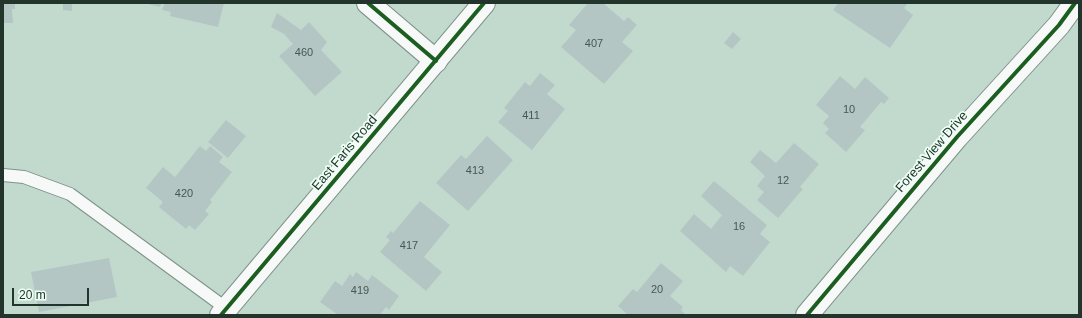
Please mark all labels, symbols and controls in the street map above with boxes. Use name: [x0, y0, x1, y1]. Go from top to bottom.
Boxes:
house number: 407: [585, 37, 603, 51]
house number: 460: [295, 46, 313, 60]
house number: 10: [843, 103, 855, 117]
street label: Forest View Drive: [893, 108, 971, 196]
house number: 411: [522, 109, 540, 123]
street label: East Faris Road: [309, 112, 381, 194]
house number: 413: [466, 164, 484, 178]
house number: 12: [777, 174, 789, 188]
house number: 420: [175, 187, 193, 201]
house number: 16: [733, 220, 745, 234]
house number: 417: [400, 239, 418, 253]
scale bar: [14, 280, 91, 306]
house number: 20: [651, 283, 663, 297]
house number: 419: [351, 284, 369, 298]
text: 20 m: [19, 288, 46, 302]

